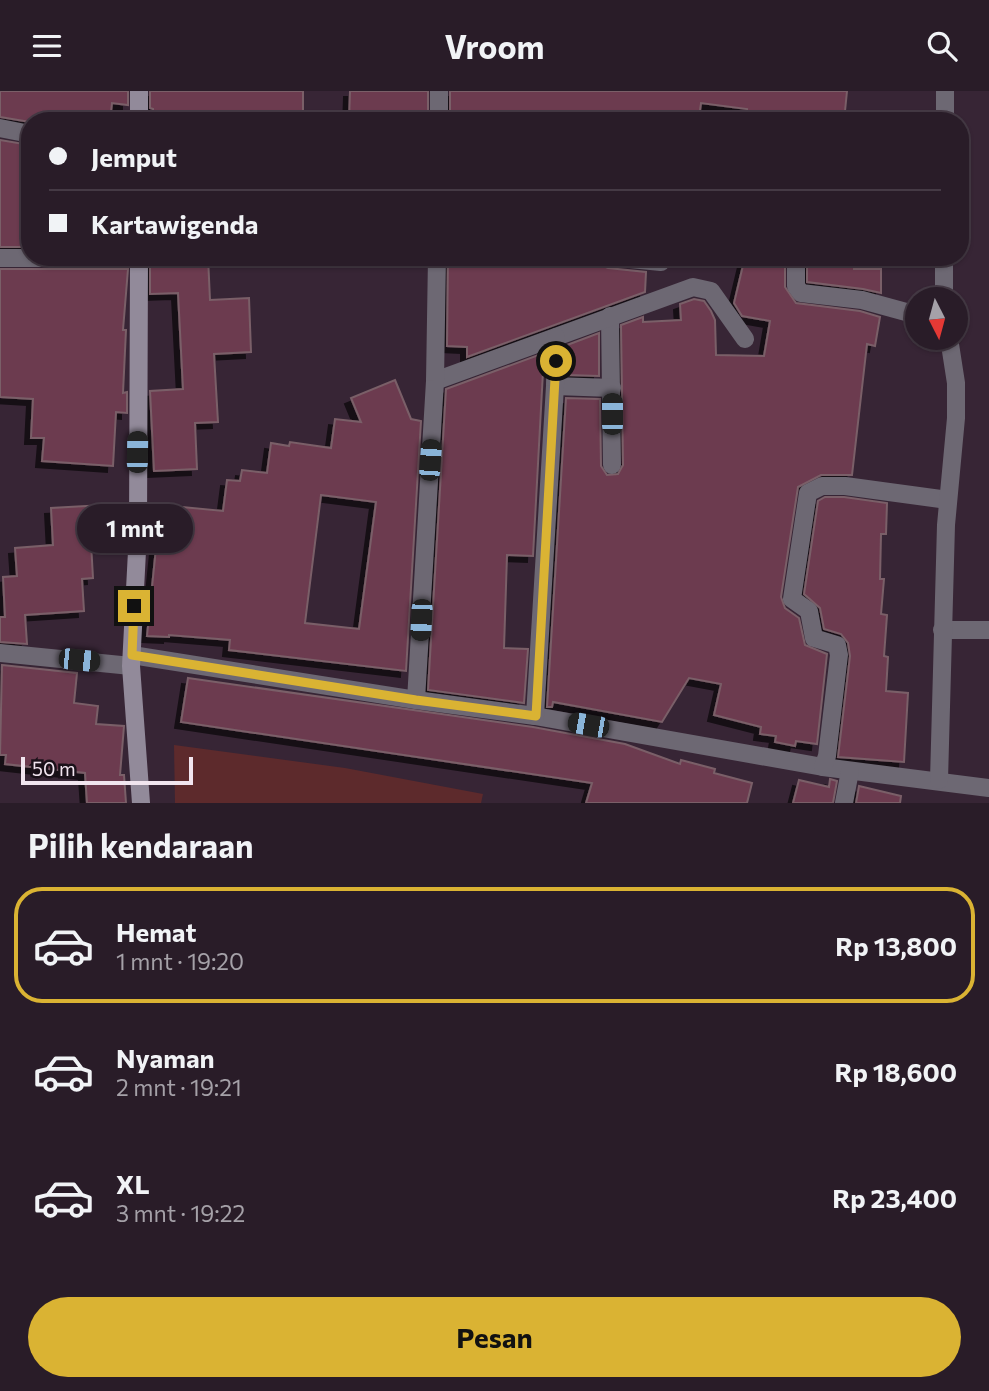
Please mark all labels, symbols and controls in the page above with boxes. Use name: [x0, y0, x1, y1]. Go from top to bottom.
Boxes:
text: Vroom: [444, 26, 545, 66]
icon: menu: [28, 27, 66, 65]
icon: search: [923, 27, 961, 65]
text: Jemput: [91, 141, 177, 172]
text: Kartawigenda: [91, 208, 258, 239]
north arrow: [905, 287, 968, 350]
map controls: [905, 287, 968, 350]
route start: [540, 345, 572, 377]
car: [602, 393, 623, 435]
car: [127, 431, 148, 473]
car: [419, 438, 442, 482]
callout: 1 mnt: [76, 505, 192, 553]
text: 1 mnt: [106, 514, 164, 542]
route end: [118, 590, 150, 622]
car: [410, 598, 433, 642]
car: [58, 647, 101, 673]
car: [566, 711, 611, 739]
scale bar: [21, 754, 192, 786]
text: 50 m: [32, 757, 76, 780]
text: Pilih kendaraan: [28, 825, 254, 865]
icon: car: [32, 914, 95, 977]
text: Hemat: [116, 916, 197, 947]
text: Rp 13,800: [835, 930, 957, 961]
text: 1 mnt · 19:20: [116, 947, 244, 975]
icon: car: [32, 1040, 95, 1103]
text: Nyaman: [116, 1042, 215, 1073]
text: Rp 18,600: [834, 1056, 957, 1087]
text: 2 mnt · 19:21: [116, 1073, 242, 1101]
icon: car: [32, 1166, 95, 1229]
text: XL: [116, 1168, 150, 1199]
text: Rp 23,400: [832, 1182, 957, 1213]
text: 3 mnt · 19:22: [116, 1199, 245, 1227]
button: Pesan: [28, 1297, 961, 1377]

